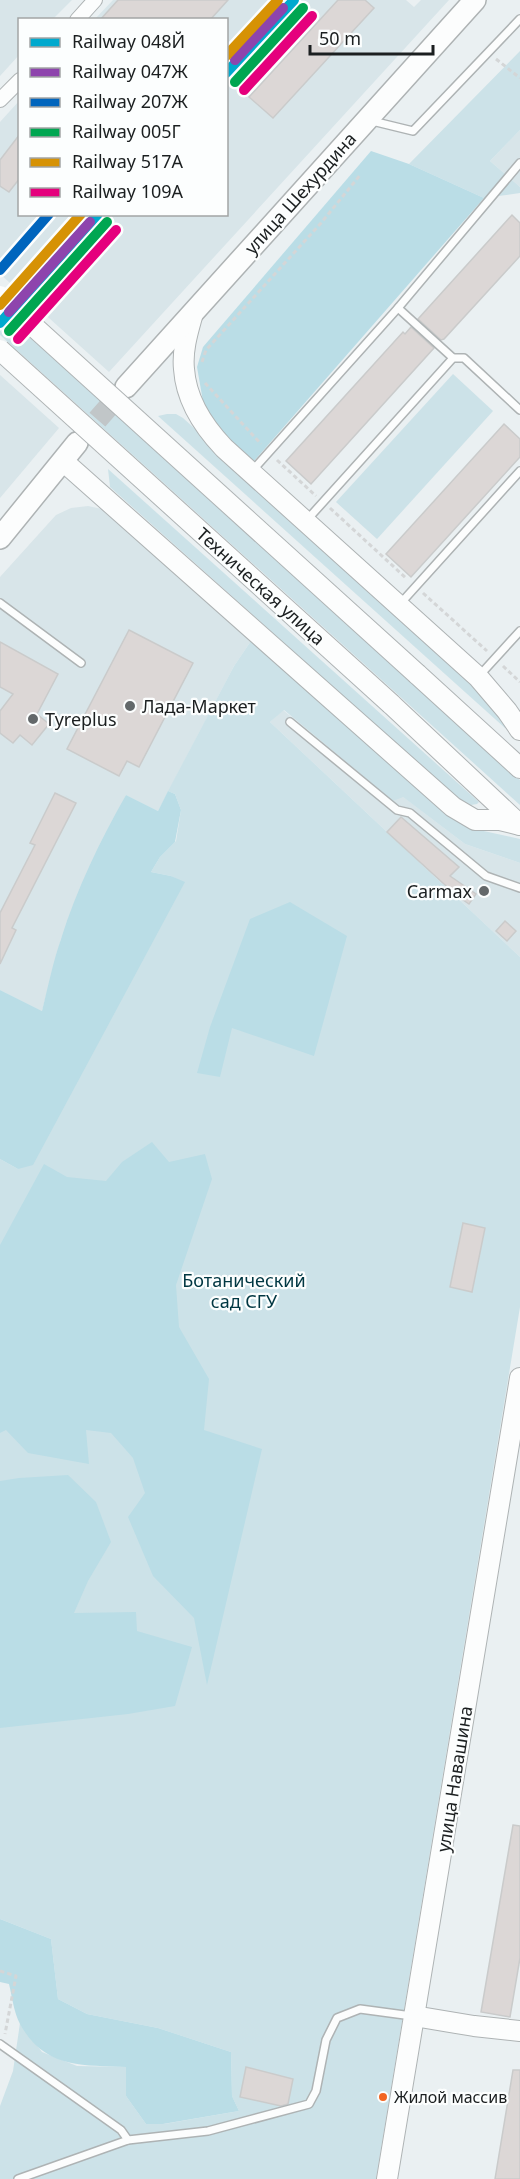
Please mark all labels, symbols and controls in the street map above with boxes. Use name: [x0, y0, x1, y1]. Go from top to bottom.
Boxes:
legend: [18, 18, 228, 216]
scale bar: [310, 18, 433, 56]
text: 50 m: [319, 26, 361, 50]
text: Railway 048Й: [72, 29, 185, 53]
text: Railway 047Ж: [72, 59, 189, 83]
text: Railway 207Ж: [72, 89, 189, 113]
text: Railway 005Г: [72, 119, 181, 143]
street label: улица Шехурдина: [239, 127, 361, 259]
text: Railway 517А: [72, 149, 184, 173]
text: Railway 109А: [72, 179, 184, 203]
street label: Техническая улица: [192, 522, 330, 650]
place label: Лада-Маркет: [142, 694, 257, 718]
marker: Лада-Маркет: [123, 699, 137, 713]
place label: Tyreplus: [45, 707, 117, 731]
marker: Tyreplus: [26, 712, 40, 726]
place label: Carmax: [407, 879, 472, 903]
marker: Carmax: [477, 884, 491, 898]
park label: Ботанический сад СГУ: [182, 1268, 306, 1313]
street label: улица Навашина: [431, 1704, 477, 1854]
place label: Жилой массив: [394, 2086, 507, 2108]
marker: Жилой массив: [377, 2091, 389, 2103]

